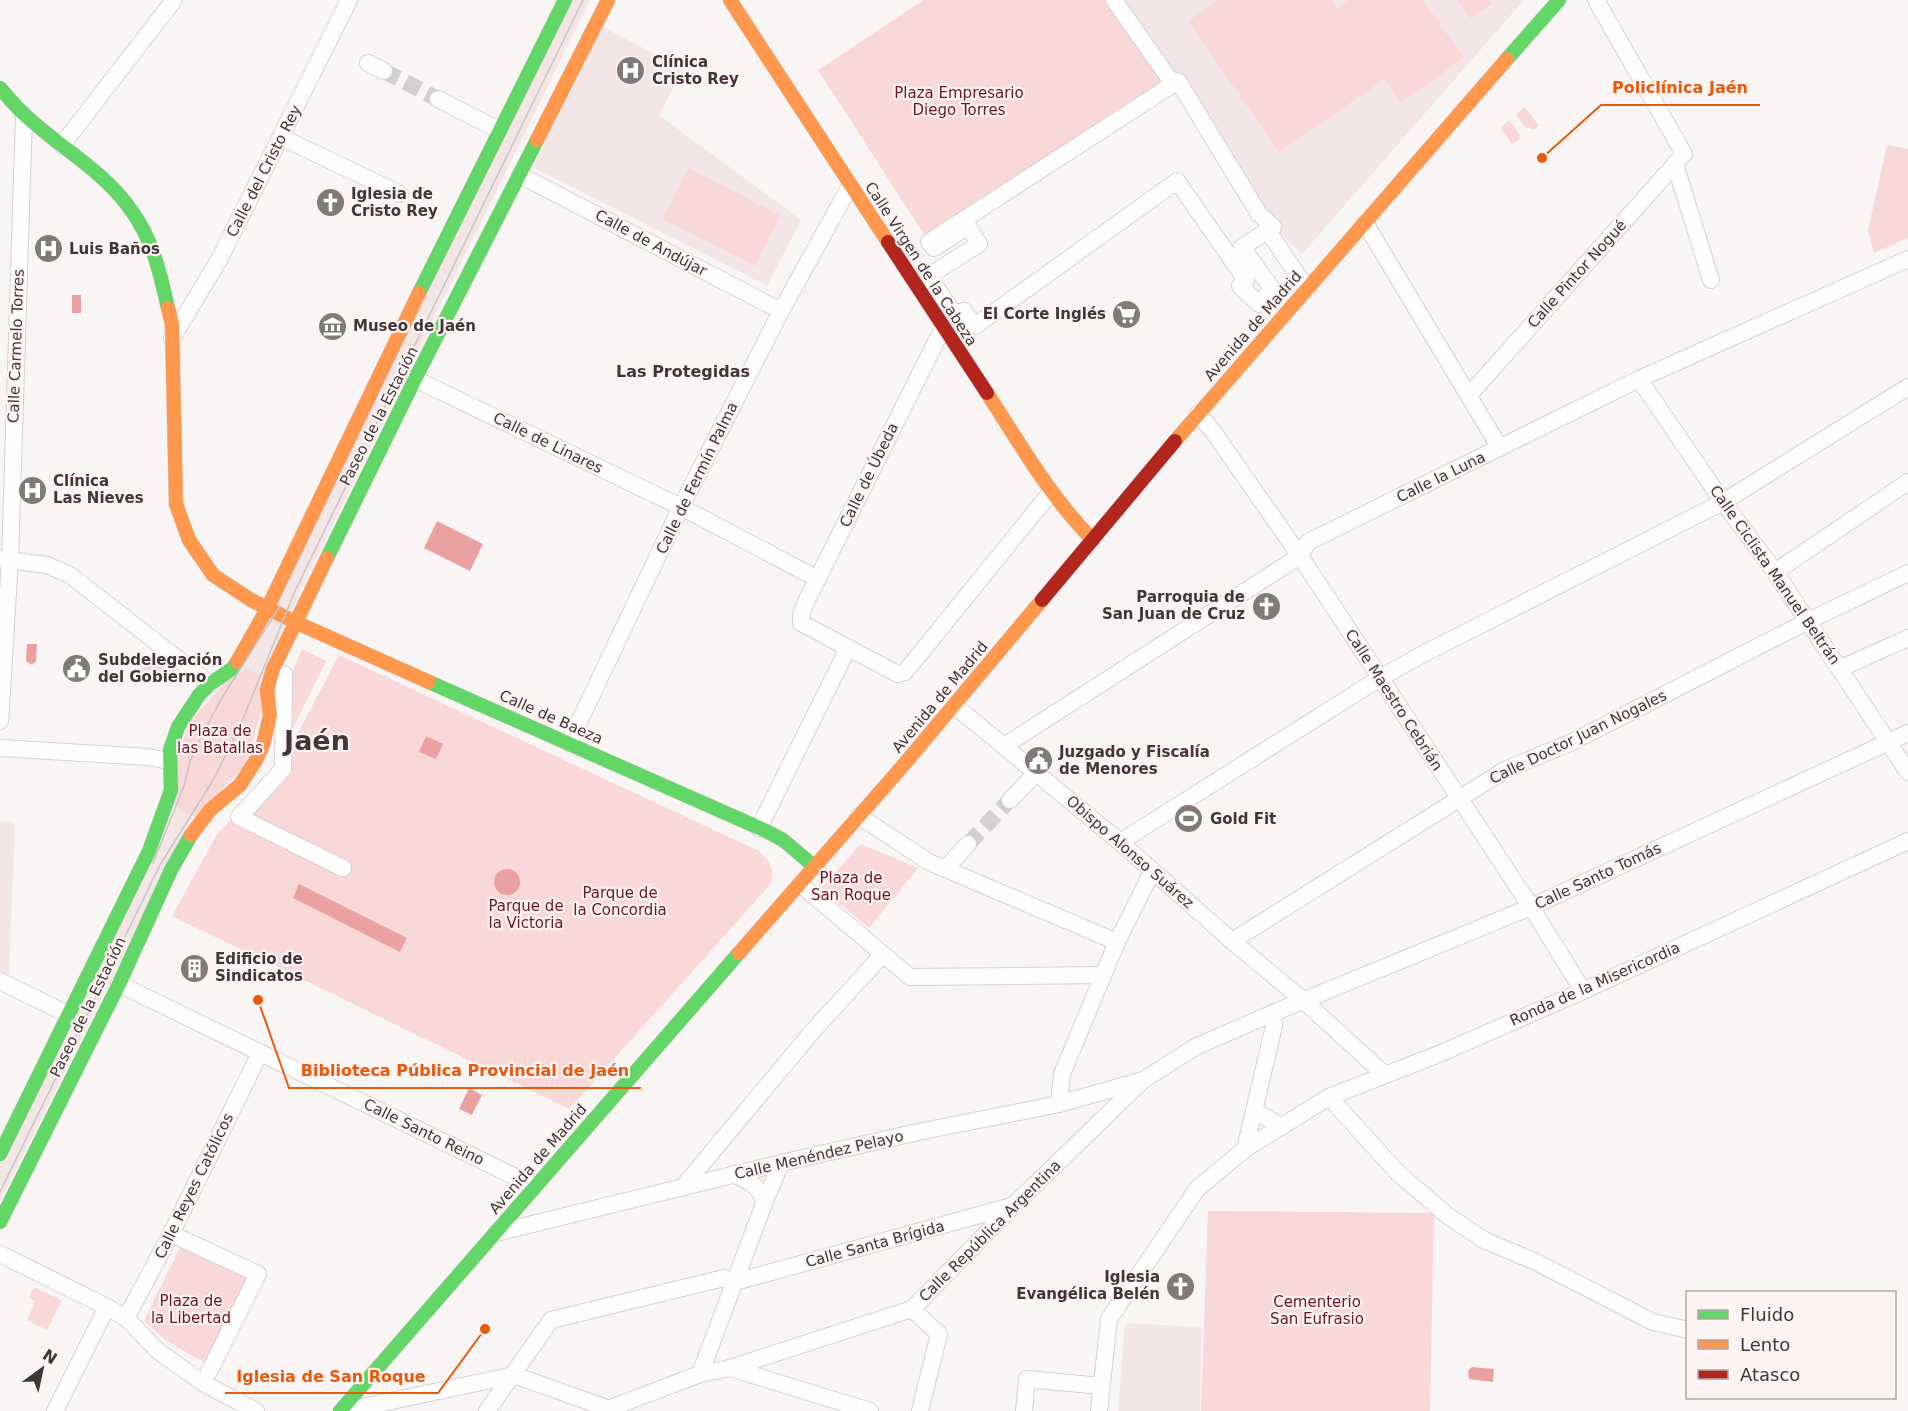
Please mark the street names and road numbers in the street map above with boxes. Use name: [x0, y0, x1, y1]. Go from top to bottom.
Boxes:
street label: Calle del Cristo Rey: [223, 102, 305, 240]
street label: Calle Virgen de la Cabeza: [861, 179, 981, 349]
street label: Calle de Andújar: [592, 206, 711, 280]
street label: Calle Pintor Nogué: [1524, 216, 1630, 332]
street label: Avenida de Madrid: [1200, 267, 1306, 385]
street label: Calle Carmelo Torres: [4, 269, 28, 423]
street label: Paseo de la Estación: [336, 343, 422, 489]
street label: Calle de Fermín Palma: [652, 399, 742, 557]
street label: Calle de Linares: [490, 409, 606, 477]
street label: Calle de Úbeda: [835, 419, 902, 530]
street label: Calle la Luna: [1394, 448, 1488, 506]
street label: Calle Ciclista Manuel Beltrán: [1706, 482, 1844, 668]
street label: Calle Maestro Cebrián: [1341, 626, 1447, 774]
street label: Avenida de Madrid: [888, 638, 992, 756]
street label: Calle de Baeza: [497, 686, 605, 748]
street label: Calle Doctor Juan Nogales: [1487, 686, 1670, 788]
street label: Obispo Alonso Suárez: [1063, 792, 1197, 912]
street label: Calle Santo Tomás: [1532, 839, 1664, 913]
street label: Paseo de la Estación: [46, 934, 130, 1080]
street label: Ronda de la Misericordia: [1507, 938, 1683, 1030]
street label: Calle Santo Reino: [361, 1095, 487, 1169]
street label: Avenida de Madrid: [485, 1100, 591, 1218]
street label: Calle Reyes Católicos: [151, 1110, 237, 1262]
street label: Calle Menéndez Pelayo: [733, 1127, 905, 1183]
street label: Calle República Argentina: [915, 1156, 1065, 1306]
street label: Calle Santa Brígida: [804, 1217, 946, 1271]

